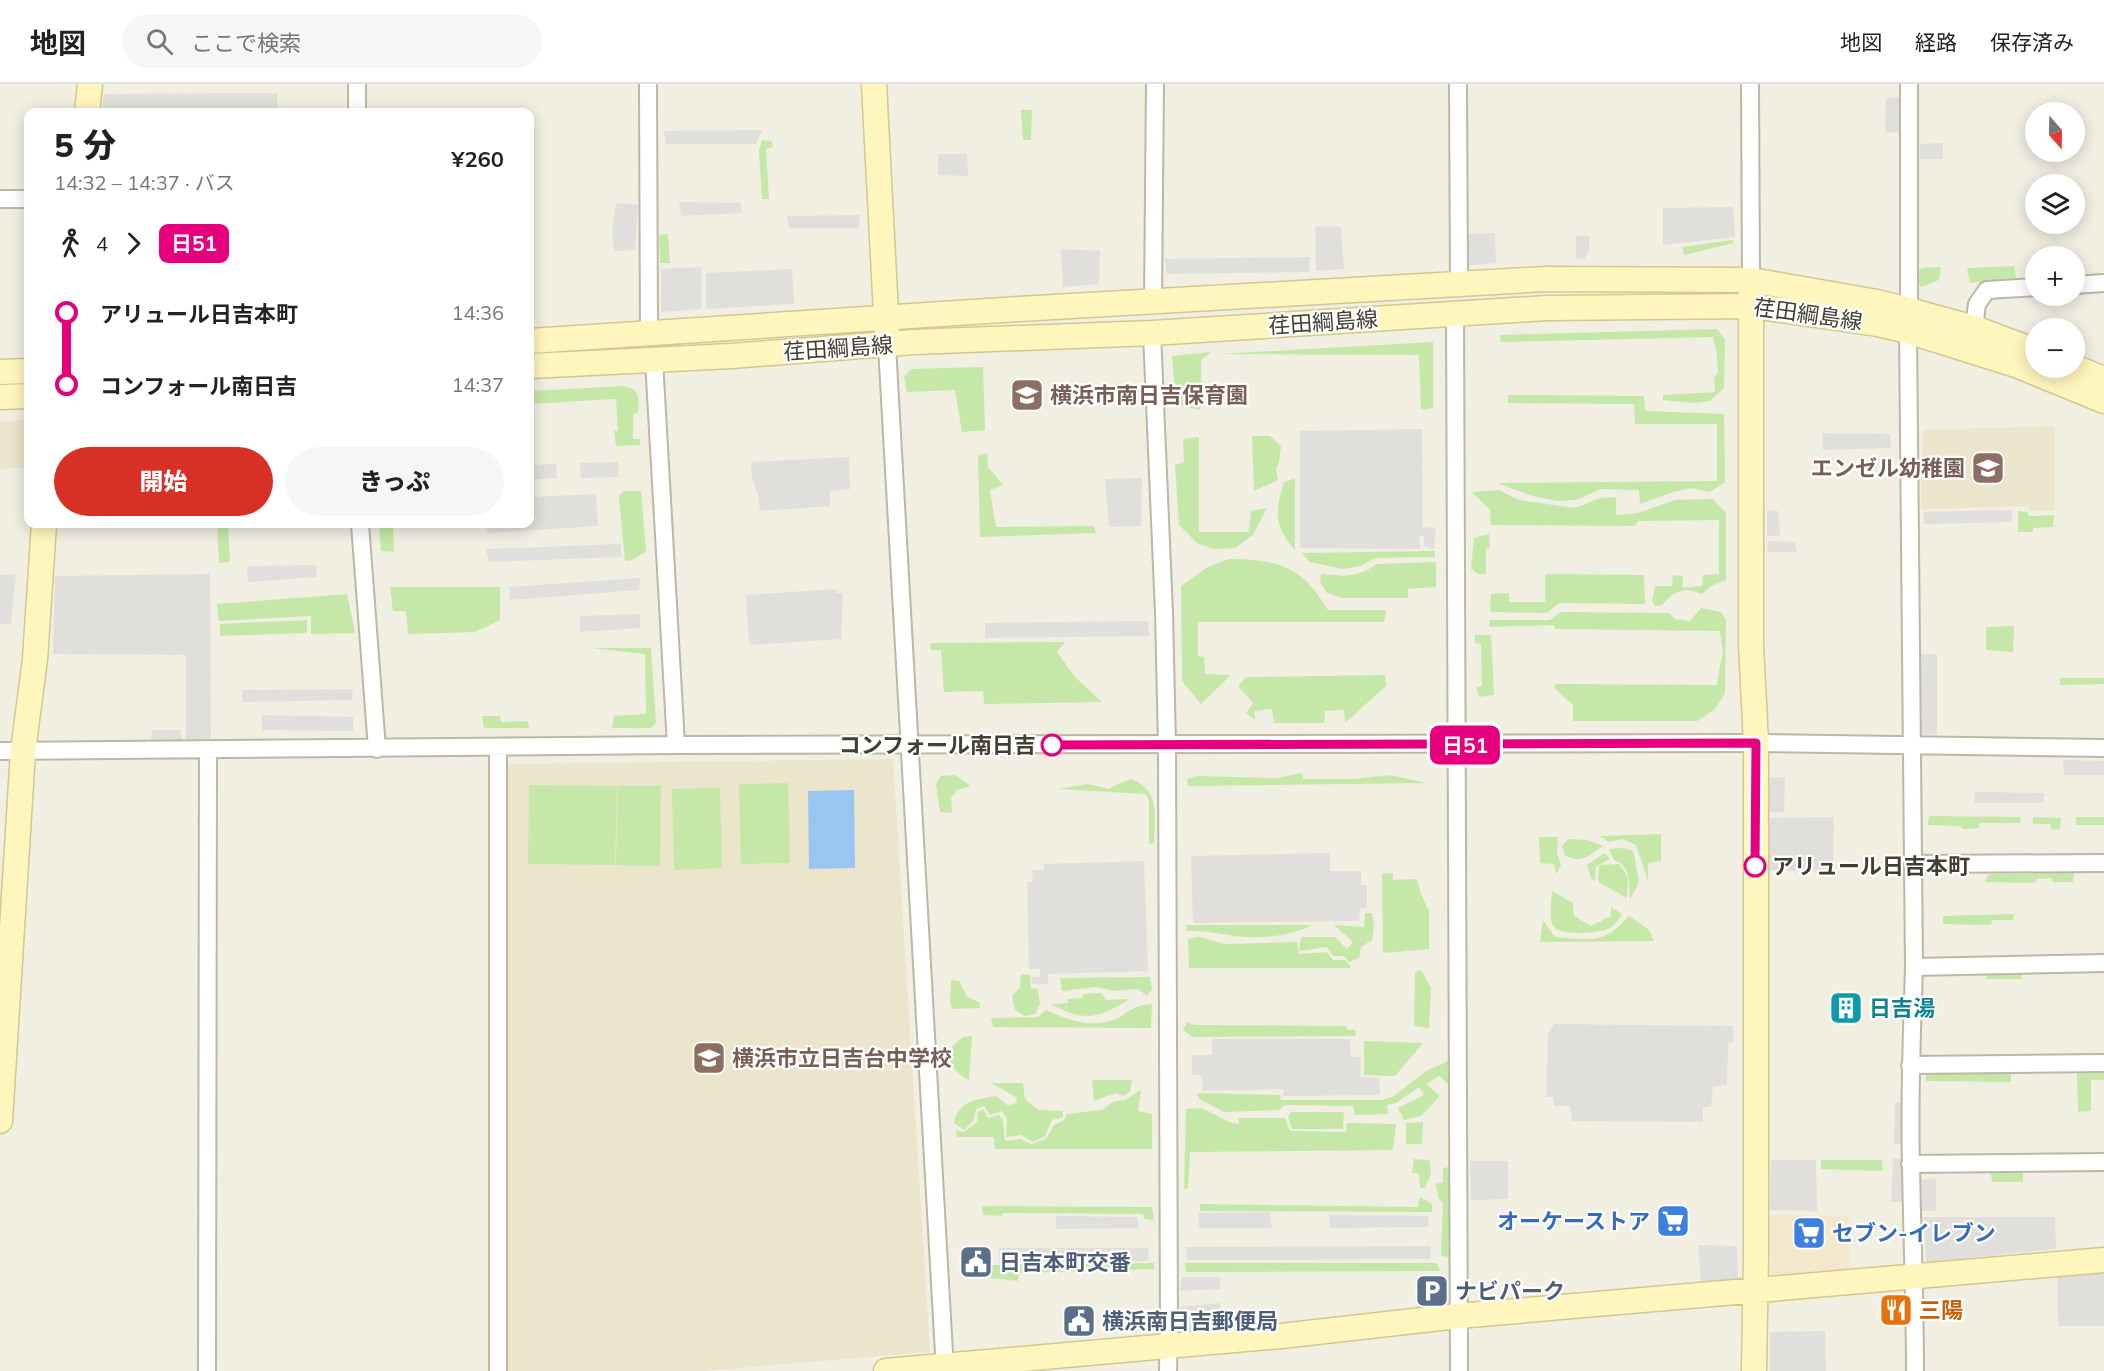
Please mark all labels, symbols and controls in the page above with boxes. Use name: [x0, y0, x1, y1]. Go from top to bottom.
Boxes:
search box: [122, 14, 542, 68]
text: 地図: [30, 25, 86, 60]
icon: search: [143, 25, 176, 58]
text: ここで検索: [191, 29, 301, 57]
text: 地図: [1840, 29, 1882, 55]
text: 経路: [1915, 29, 1957, 55]
text: 保存済み: [1990, 29, 2074, 55]
north arrow: [2025, 102, 2085, 162]
map controls: [2025, 102, 2085, 378]
text: 5 分: [54, 124, 116, 165]
text: ¥260: [451, 145, 504, 173]
text: 14:32 – 14:37 · バス: [54, 170, 235, 195]
button: layers: [2025, 174, 2085, 234]
icon: walk: [54, 227, 87, 260]
icon: forward: [117, 227, 150, 260]
text: 日51: [171, 230, 217, 256]
text: 4: [96, 231, 108, 256]
button: +: [2025, 246, 2085, 306]
street label: 荏田綱島線: [1752, 292, 1864, 336]
text: アリュール日吉本町: [100, 300, 298, 328]
text: 14:36: [451, 300, 504, 325]
street label: 荏田綱島線: [1267, 304, 1379, 340]
button: −: [2025, 318, 2085, 378]
street label: 荏田綱島線: [782, 330, 894, 366]
text: コンフォール南日吉: [100, 372, 297, 400]
text: 14:37: [451, 372, 504, 397]
school or university icon: 横浜市南日吉保育園: [1009, 377, 1045, 413]
place label: 横浜市南日吉保育園: [1050, 381, 1248, 409]
button: 開始: [54, 447, 273, 516]
button: きっぷ: [285, 447, 504, 516]
school or university icon: エンゼル幼稚園: [1970, 450, 2006, 486]
place label: エンゼル幼稚園: [1811, 454, 1965, 482]
line badge: 日51: [1430, 726, 1500, 764]
place label: コンフォール南日吉: [839, 731, 1036, 759]
text: 日51: [1442, 732, 1488, 758]
marker: コンフォール南日吉: [1041, 734, 1063, 756]
place label: アリュール日吉本町: [1772, 852, 1970, 880]
marker: アリュール日吉本町: [1744, 855, 1766, 877]
building icon: 日吉湯: [1828, 990, 1864, 1026]
place label: 日吉湯: [1869, 994, 1935, 1022]
school or university icon: 横浜市立日吉台中学校: [691, 1040, 727, 1076]
place label: 横浜市立日吉台中学校: [732, 1044, 952, 1072]
supermarket icon: オーケーストア: [1655, 1203, 1691, 1239]
place label: オーケーストア: [1497, 1207, 1650, 1235]
supermarket icon: セブン-イレブン: [1791, 1215, 1827, 1251]
place label: セブン-イレブン: [1832, 1219, 1996, 1247]
public building icon: 日吉本町交番: [958, 1244, 994, 1280]
place label: 日吉本町交番: [999, 1248, 1131, 1276]
parking icon: ナビパーク: [1414, 1273, 1450, 1309]
place label: ナビパーク: [1455, 1277, 1565, 1305]
restaurant icon: 三陽: [1878, 1292, 1914, 1328]
place label: 三陽: [1919, 1296, 1963, 1324]
public building icon: 横浜南日吉郵便局: [1061, 1303, 1097, 1339]
place label: 横浜南日吉郵便局: [1102, 1307, 1278, 1335]

